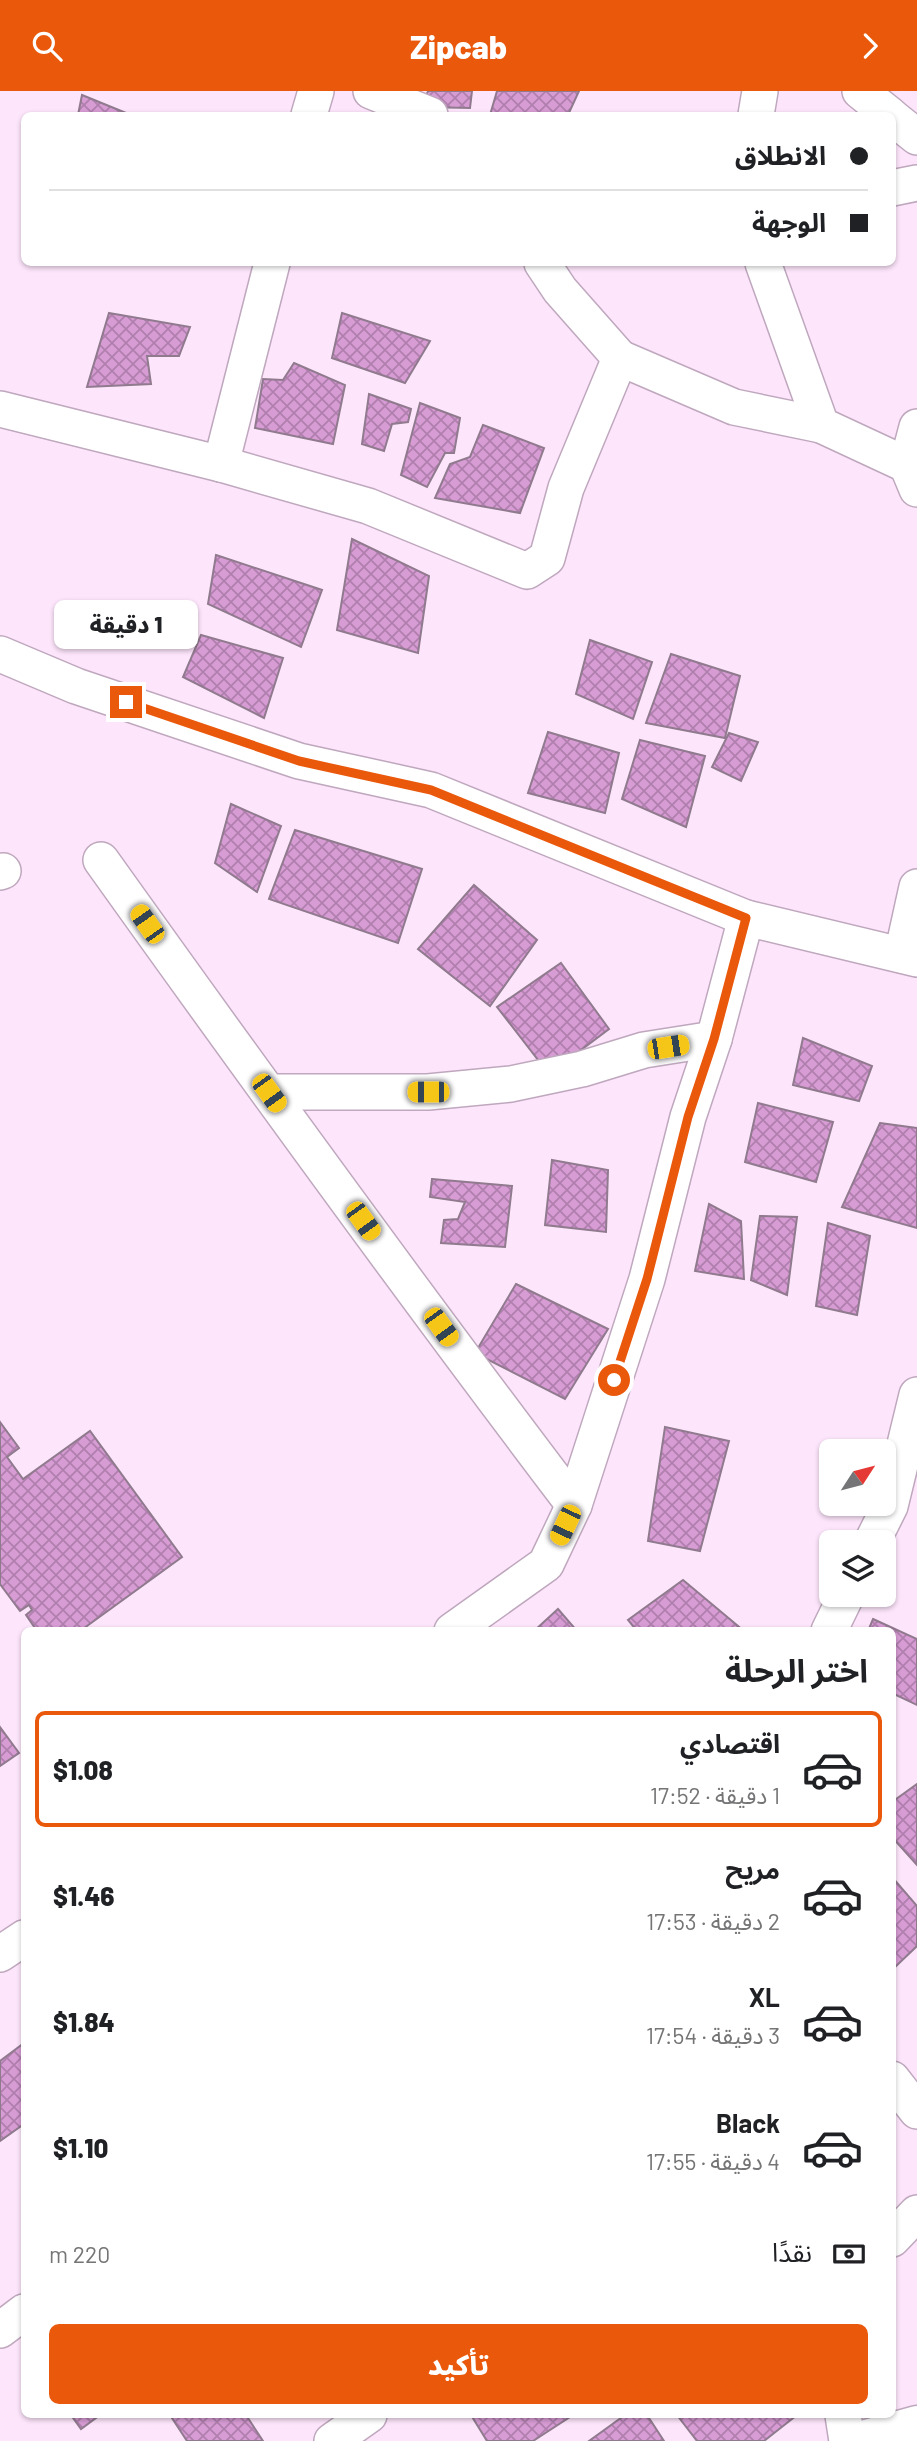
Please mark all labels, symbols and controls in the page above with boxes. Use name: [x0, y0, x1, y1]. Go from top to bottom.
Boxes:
icon: search: [28, 27, 66, 65]
text: Zipcab: [410, 27, 507, 65]
icon: forward: [851, 27, 889, 65]
text: الانطلاق: [735, 139, 826, 170]
text: الوجهة: [752, 206, 826, 237]
callout: 1 دقيقة: [54, 601, 198, 649]
text: 1 دقيقة: [90, 610, 162, 638]
route end: [110, 686, 142, 718]
car: [127, 901, 168, 947]
car: [646, 1033, 691, 1061]
car: [249, 1070, 290, 1116]
car: [408, 1082, 450, 1103]
car: [343, 1198, 384, 1244]
car: [421, 1304, 462, 1350]
route start: [598, 1364, 630, 1396]
north arrow: [819, 1439, 896, 1515]
map controls: [819, 1439, 896, 1607]
car: [547, 1502, 584, 1548]
button: layers: [819, 1530, 896, 1607]
text: اختر الرحلة: [725, 1650, 868, 1688]
text: اقتصادي: [680, 1727, 780, 1758]
icon: car: [801, 1738, 864, 1801]
text: $1.08: [53, 1754, 113, 1785]
text: 1 دقيقة · 17:52: [650, 1781, 780, 1809]
text: مريح: [725, 1853, 780, 1884]
icon: car: [801, 1864, 864, 1927]
text: $1.46: [53, 1880, 115, 1911]
text: 2 دقيقة · 17:53: [646, 1907, 780, 1935]
text: XL: [749, 1981, 780, 2012]
icon: car: [801, 1990, 864, 2053]
text: $1.84: [53, 2006, 115, 2037]
text: 3 دقيقة · 17:54: [646, 2021, 780, 2049]
text: Black: [716, 2107, 780, 2138]
icon: car: [801, 2116, 864, 2179]
text: $1.10: [53, 2132, 108, 2163]
text: 4 دقيقة · 17:55: [646, 2147, 780, 2175]
icon: cash: [830, 2235, 868, 2273]
text: نقدًا: [772, 2236, 812, 2267]
text: 220 m: [49, 2240, 110, 2268]
button: تأكيد: [49, 2324, 868, 2404]

